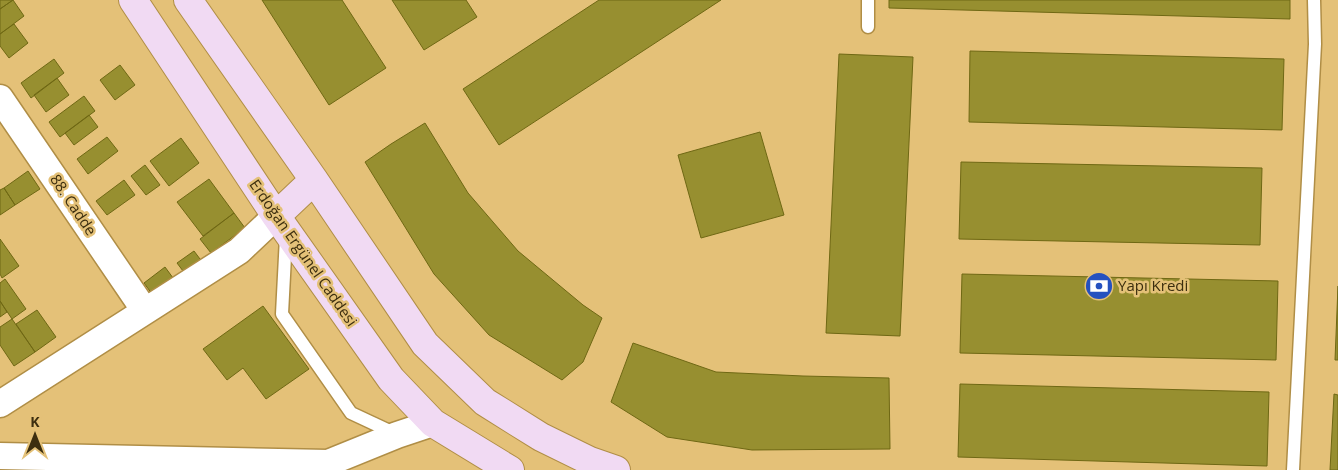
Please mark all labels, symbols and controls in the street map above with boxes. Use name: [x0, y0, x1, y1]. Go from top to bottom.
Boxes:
street label: 88. Cadde: [46, 170, 102, 239]
street label: Erdoğan Ergünel Caddesi: [245, 175, 362, 330]
bank icon: Yapı Kredi: [1084, 271, 1114, 301]
place label: Yapı Kredi: [1118, 275, 1188, 295]
north arrow: [10, 410, 60, 460]
text: K: [30, 412, 40, 431]

